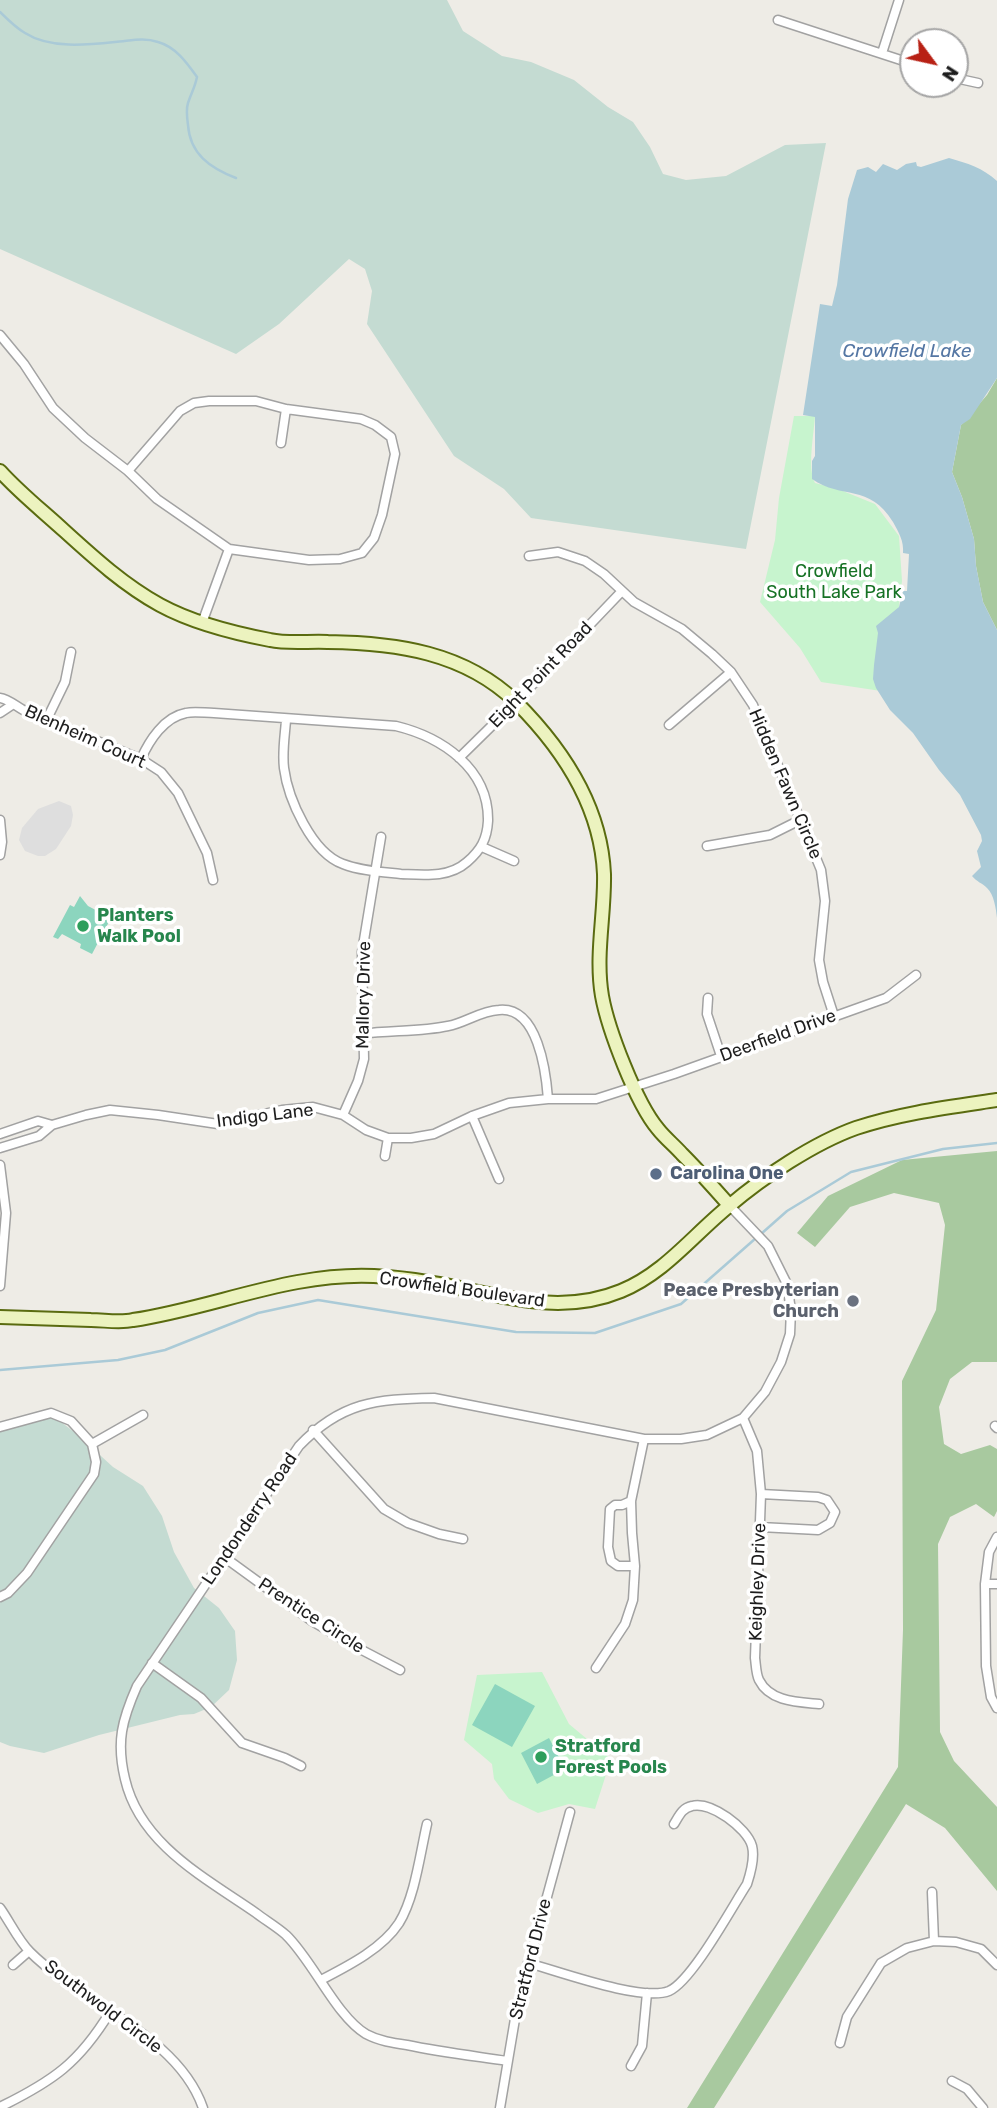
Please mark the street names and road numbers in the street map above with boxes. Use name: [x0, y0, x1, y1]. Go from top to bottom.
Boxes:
street label: Eight Point Road: [485, 617, 597, 733]
street label: Blenheim Court: [21, 701, 149, 773]
street label: Hidden Fawn Circle: [744, 706, 826, 862]
street label: Mallory Drive: [352, 941, 376, 1049]
street label: Deerfield Drive: [717, 1005, 839, 1067]
street label: Indigo Lane: [215, 1099, 315, 1133]
street label: Crowfield Boulevard: [378, 1268, 546, 1312]
street label: Londonderry Road: [198, 1449, 302, 1589]
street label: Keighley Drive: [745, 1523, 771, 1641]
street label: Prentice Circle: [254, 1574, 368, 1658]
street label: Stratford Drive: [506, 1896, 556, 2022]
street label: Southwold Circle: [40, 1956, 166, 2058]

